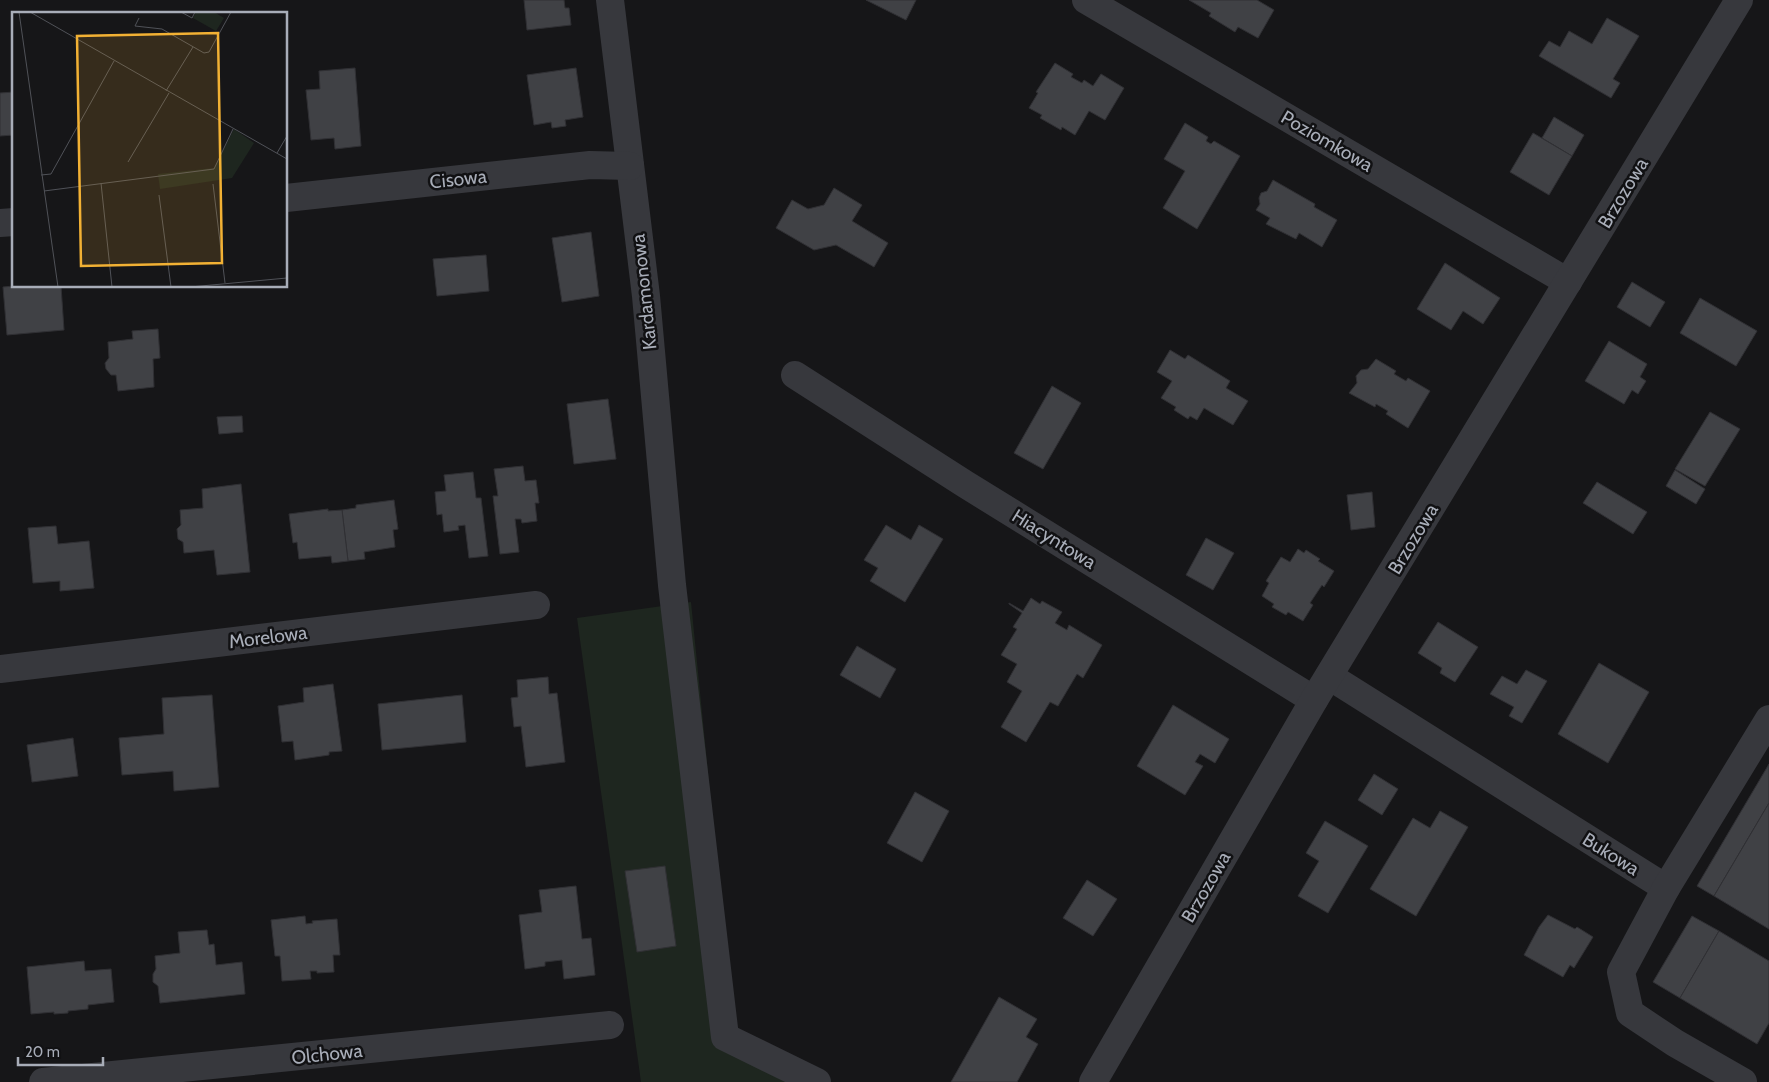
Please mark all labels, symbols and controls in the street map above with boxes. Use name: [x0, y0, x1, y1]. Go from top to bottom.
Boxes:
inset map: [12, 12, 288, 288]
street label: Poziomkowa: [1277, 105, 1377, 177]
street label: Brzozowa: [1593, 154, 1653, 232]
street label: Cisowa: [428, 165, 488, 193]
street label: Kardamonowa: [626, 233, 662, 351]
street label: Brzozowa: [1383, 500, 1443, 578]
street label: Hiacyntowa: [1008, 504, 1100, 574]
street label: Morelowa: [228, 621, 308, 653]
street label: Bukowa: [1578, 828, 1644, 880]
street label: Brzozowa: [1177, 847, 1235, 927]
scale bar: [18, 1034, 102, 1066]
street label: Olchowa: [290, 1039, 364, 1069]
text: 20 m: [25, 1043, 60, 1061]

